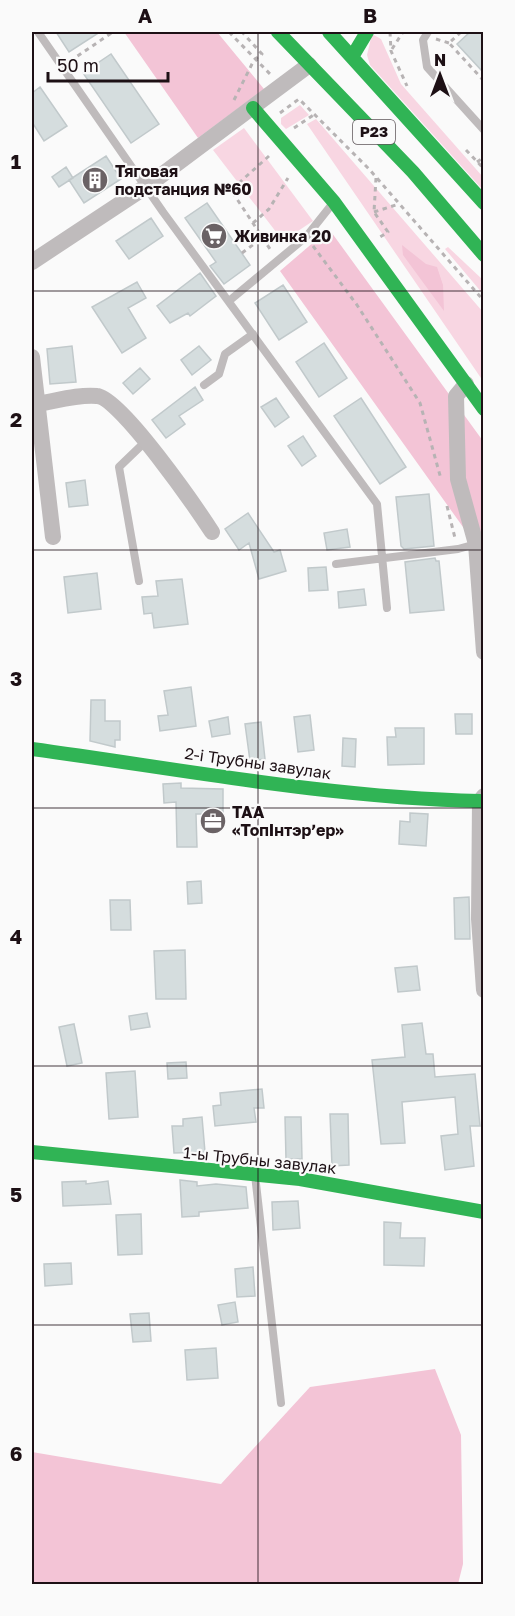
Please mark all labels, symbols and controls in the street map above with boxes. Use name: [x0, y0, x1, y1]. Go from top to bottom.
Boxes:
text: A: [138, 3, 152, 27]
text: B: [363, 3, 377, 27]
scale bar: [48, 45, 168, 83]
north arrow: [410, 45, 470, 105]
text: N: [434, 50, 446, 70]
text: 50 m: [57, 54, 99, 76]
road number: Р23: [353, 120, 395, 144]
text: 1: [11, 149, 21, 173]
place label: Тяговая подстанция №60: [115, 161, 252, 199]
building icon: Тяговая подстанция №60: [80, 165, 110, 195]
supermarket icon: Живинка 20: [199, 221, 229, 251]
place label: Живинка 20: [234, 226, 331, 246]
text: 2: [10, 407, 22, 431]
text: 3: [10, 666, 22, 690]
street label: 2-і Трубны завулак: [183, 743, 333, 783]
place label: ТАА «ТопІнтэрʼер»: [232, 802, 344, 840]
office icon: ТАА «ТопІнтэрʼер»: [198, 806, 228, 836]
text: 4: [10, 924, 22, 948]
street label: 1-ы Трубны завулак: [182, 1142, 338, 1178]
text: 5: [10, 1182, 22, 1206]
text: 6: [10, 1441, 22, 1465]

